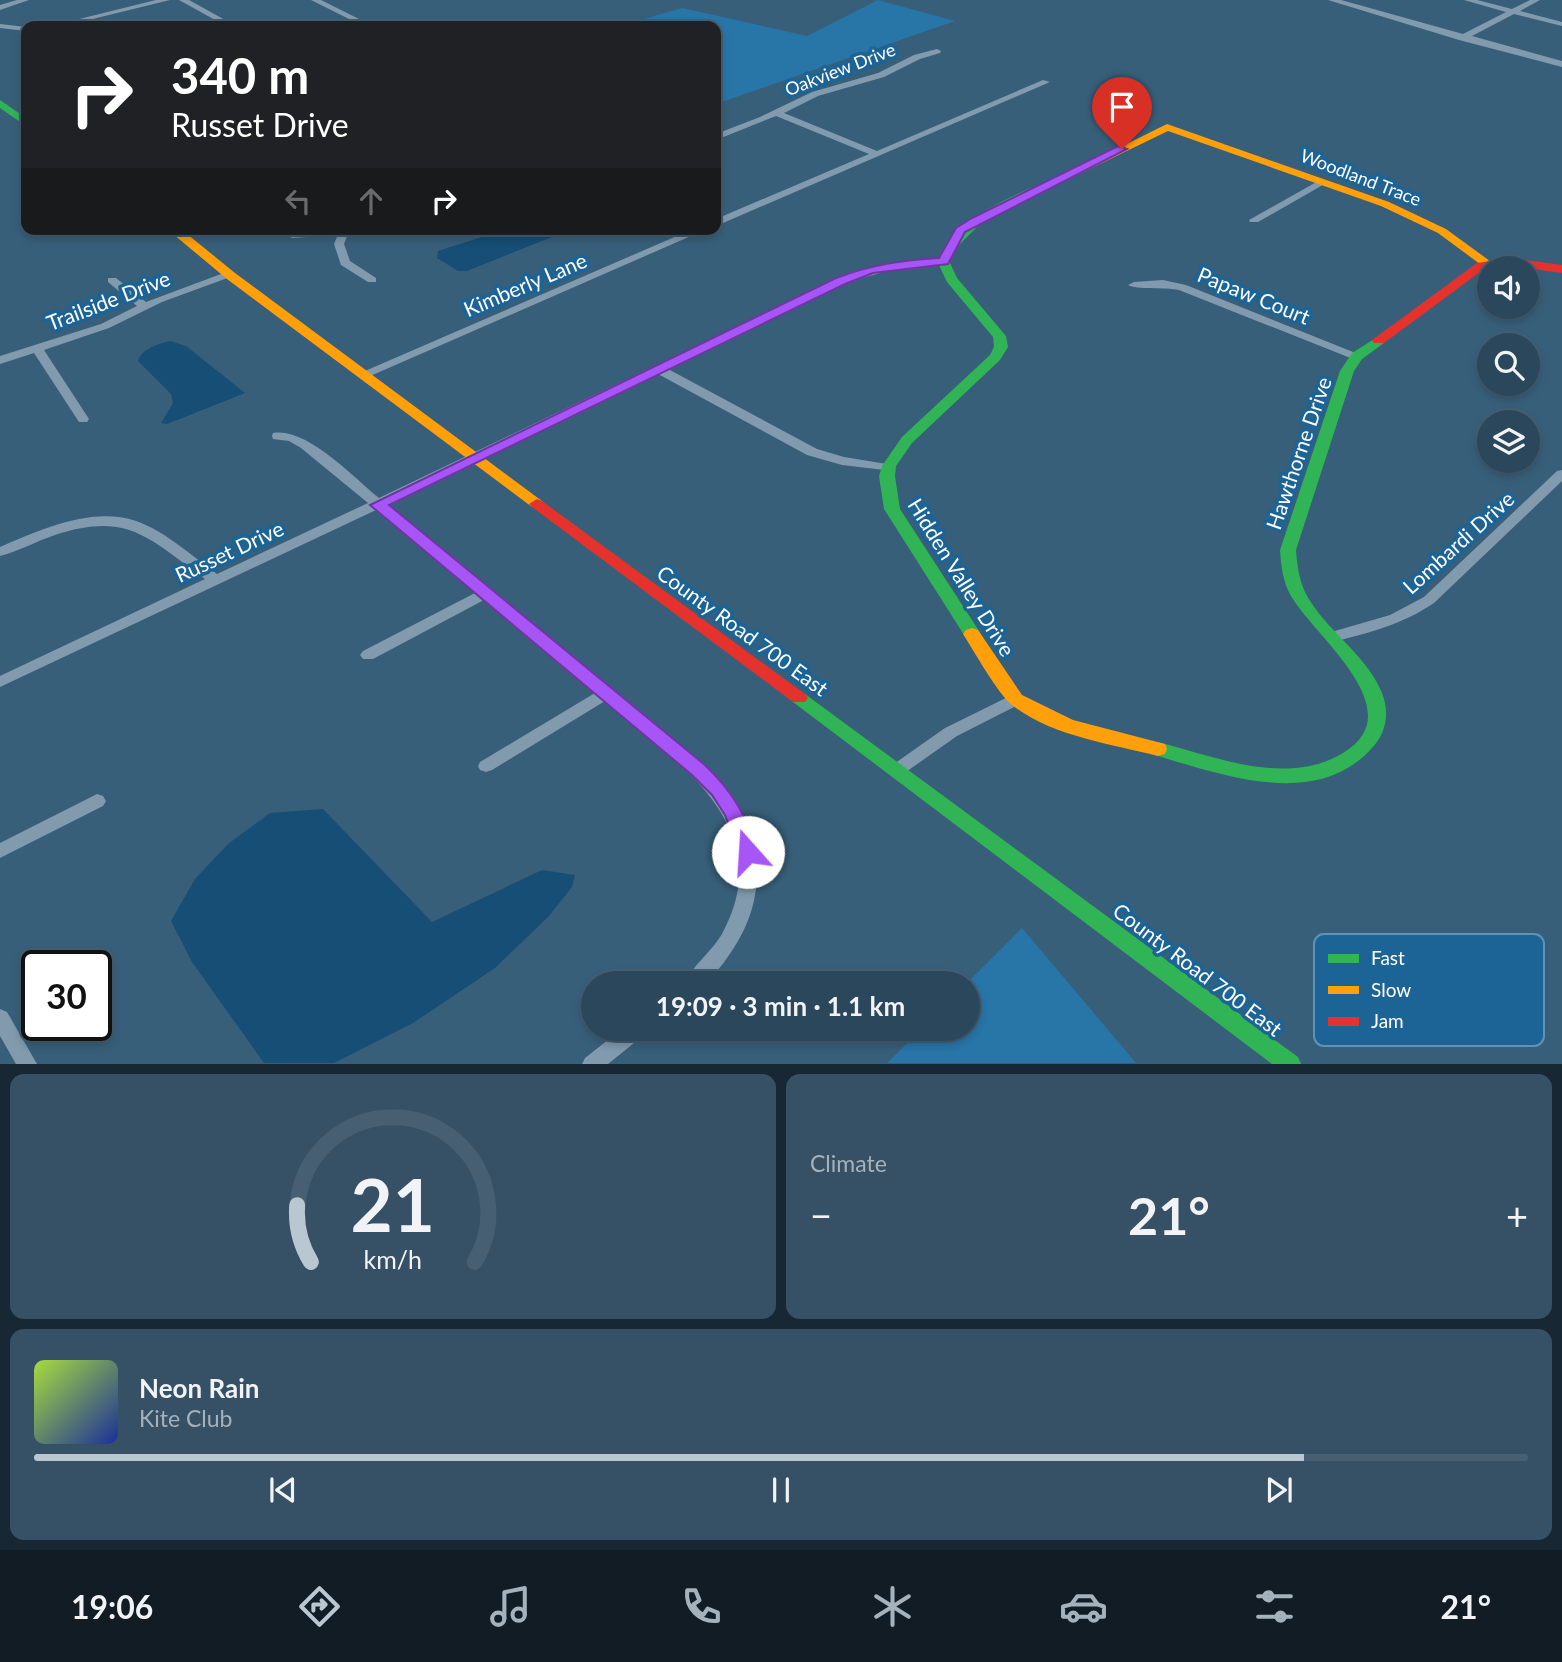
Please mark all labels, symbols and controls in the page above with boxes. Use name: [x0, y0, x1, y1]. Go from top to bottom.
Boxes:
street label: Oakview Drive: [782, 38, 898, 100]
text: 340 m: [171, 46, 309, 104]
icon: right: [56, 49, 147, 140]
pin: [1092, 77, 1152, 149]
icon: arrive: [1103, 88, 1141, 126]
text: Russet Drive: [171, 105, 349, 144]
street label: Woodland Trace: [1298, 144, 1424, 210]
icon: left: [279, 182, 317, 220]
icon: ahead: [352, 182, 390, 220]
icon: right: [425, 182, 463, 220]
street label: Kimberly Lane: [460, 247, 590, 321]
map controls: [1477, 256, 1540, 473]
button: sound: [1477, 256, 1540, 319]
street label: Papaw Court: [1194, 261, 1314, 329]
street label: Trailside Drive: [43, 265, 173, 335]
button: search: [1477, 333, 1540, 396]
street label: Hawthorne Drive: [1260, 373, 1336, 533]
button: layers: [1477, 410, 1540, 473]
street label: Lombardi Drive: [1397, 486, 1519, 598]
street label: Hidden Valley Drive: [903, 493, 1021, 661]
street label: Russet Drive: [171, 515, 287, 587]
street label: County Road 700 East: [653, 560, 834, 701]
position arrow: [711, 815, 785, 889]
street label: County Road 700 East: [1109, 897, 1288, 1041]
legend: [1314, 934, 1544, 1046]
text: Fast: [1371, 946, 1405, 969]
speed limit sign: 30: [21, 950, 112, 1041]
text: Slow: [1371, 978, 1411, 1001]
text: 19:09 · 3 min · 1.1 km: [656, 990, 905, 1022]
text: Jam: [1371, 1009, 1404, 1032]
text: Climate: [810, 1149, 887, 1177]
text: 21: [351, 1161, 435, 1249]
text: 21°: [1128, 1184, 1210, 1246]
text: −: [810, 1192, 832, 1238]
text: +: [1506, 1192, 1528, 1238]
text: km/h: [364, 1244, 422, 1274]
text: Neon Rain: [139, 1372, 259, 1404]
text: Kite Club: [139, 1404, 232, 1432]
icon: previous: [264, 1471, 302, 1509]
icon: pause: [762, 1471, 800, 1509]
icon: next: [1260, 1471, 1298, 1509]
icon: directions: [295, 1582, 344, 1631]
icon: music: [486, 1582, 535, 1631]
icon: phone: [677, 1582, 726, 1631]
icon: climate: [868, 1582, 917, 1631]
icon: car: [1059, 1582, 1108, 1631]
icon: filters: [1250, 1582, 1299, 1631]
text: 19:06: [71, 1587, 153, 1626]
text: 21°: [1441, 1587, 1491, 1626]

